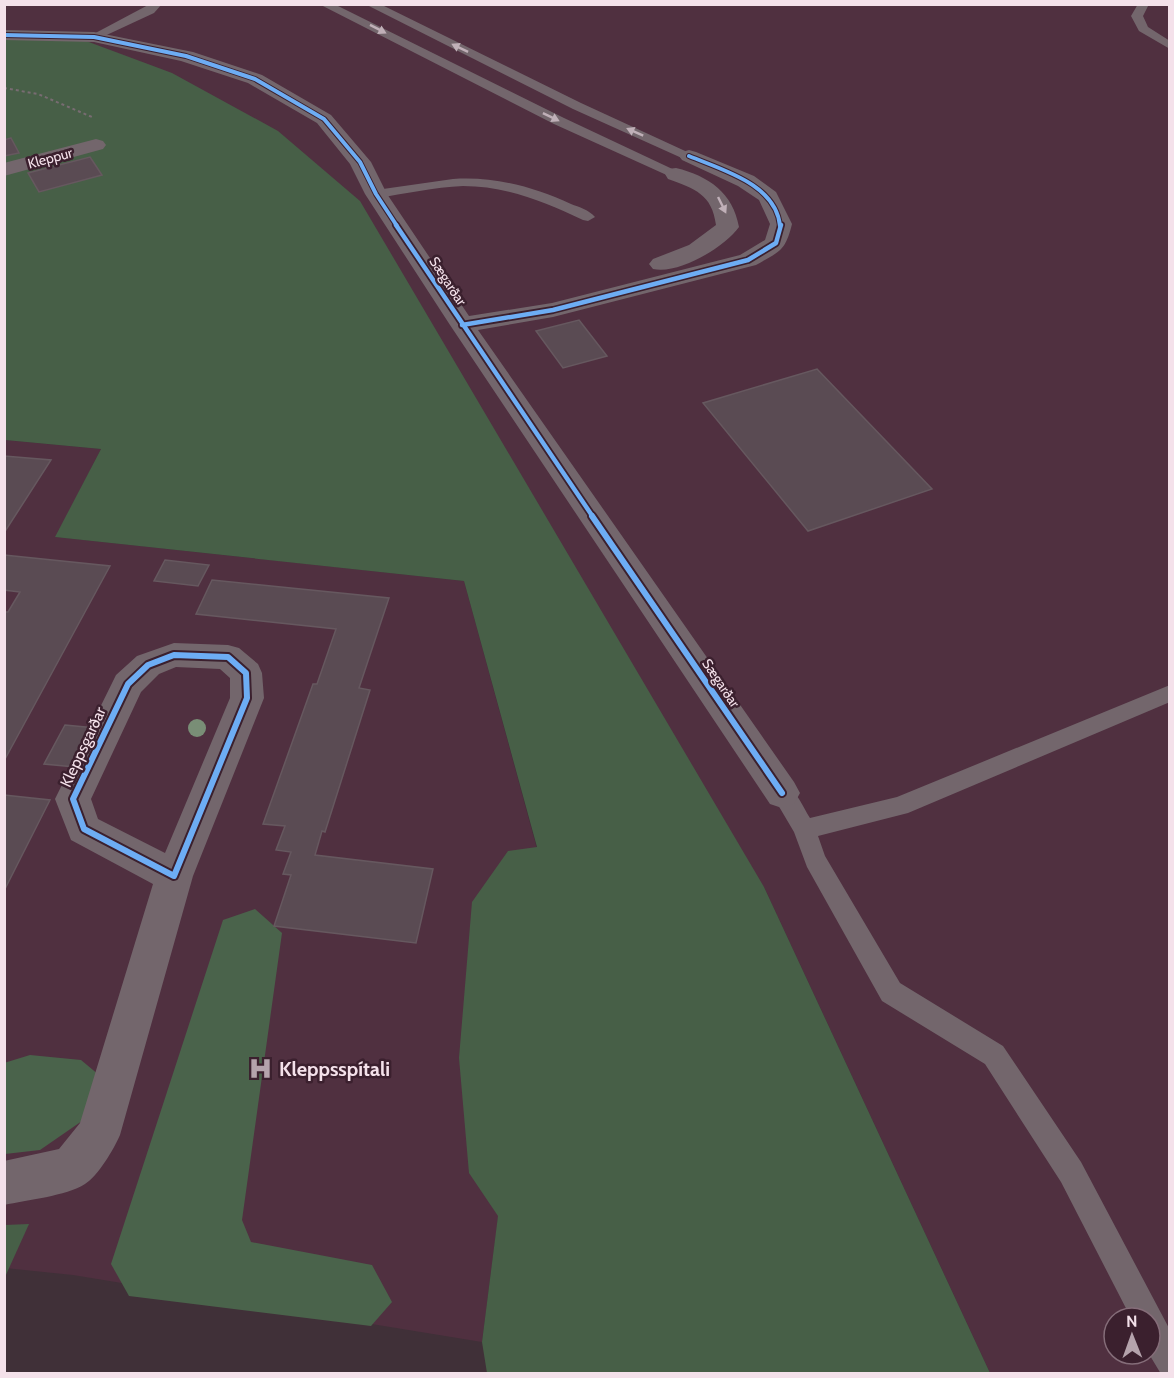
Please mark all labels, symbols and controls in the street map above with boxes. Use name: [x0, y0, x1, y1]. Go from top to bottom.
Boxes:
one-way arrow: [369, 24, 386, 34]
one-way arrow: [451, 43, 468, 53]
one-way arrow: [543, 113, 560, 122]
one-way arrow: [626, 127, 644, 137]
street label: Kleppur: [26, 143, 75, 173]
one-way arrow: [717, 196, 727, 214]
street label: Sægarðar: [425, 253, 471, 309]
street label: Sægarðar: [698, 655, 744, 711]
street label: Kleppsgarðar: [56, 703, 110, 790]
hospital icon: Kleppsspítali: [248, 1056, 274, 1082]
place label: Kleppsspítali: [279, 1057, 390, 1081]
north arrow: [1102, 1306, 1162, 1366]
text: N: [1126, 1312, 1138, 1331]

